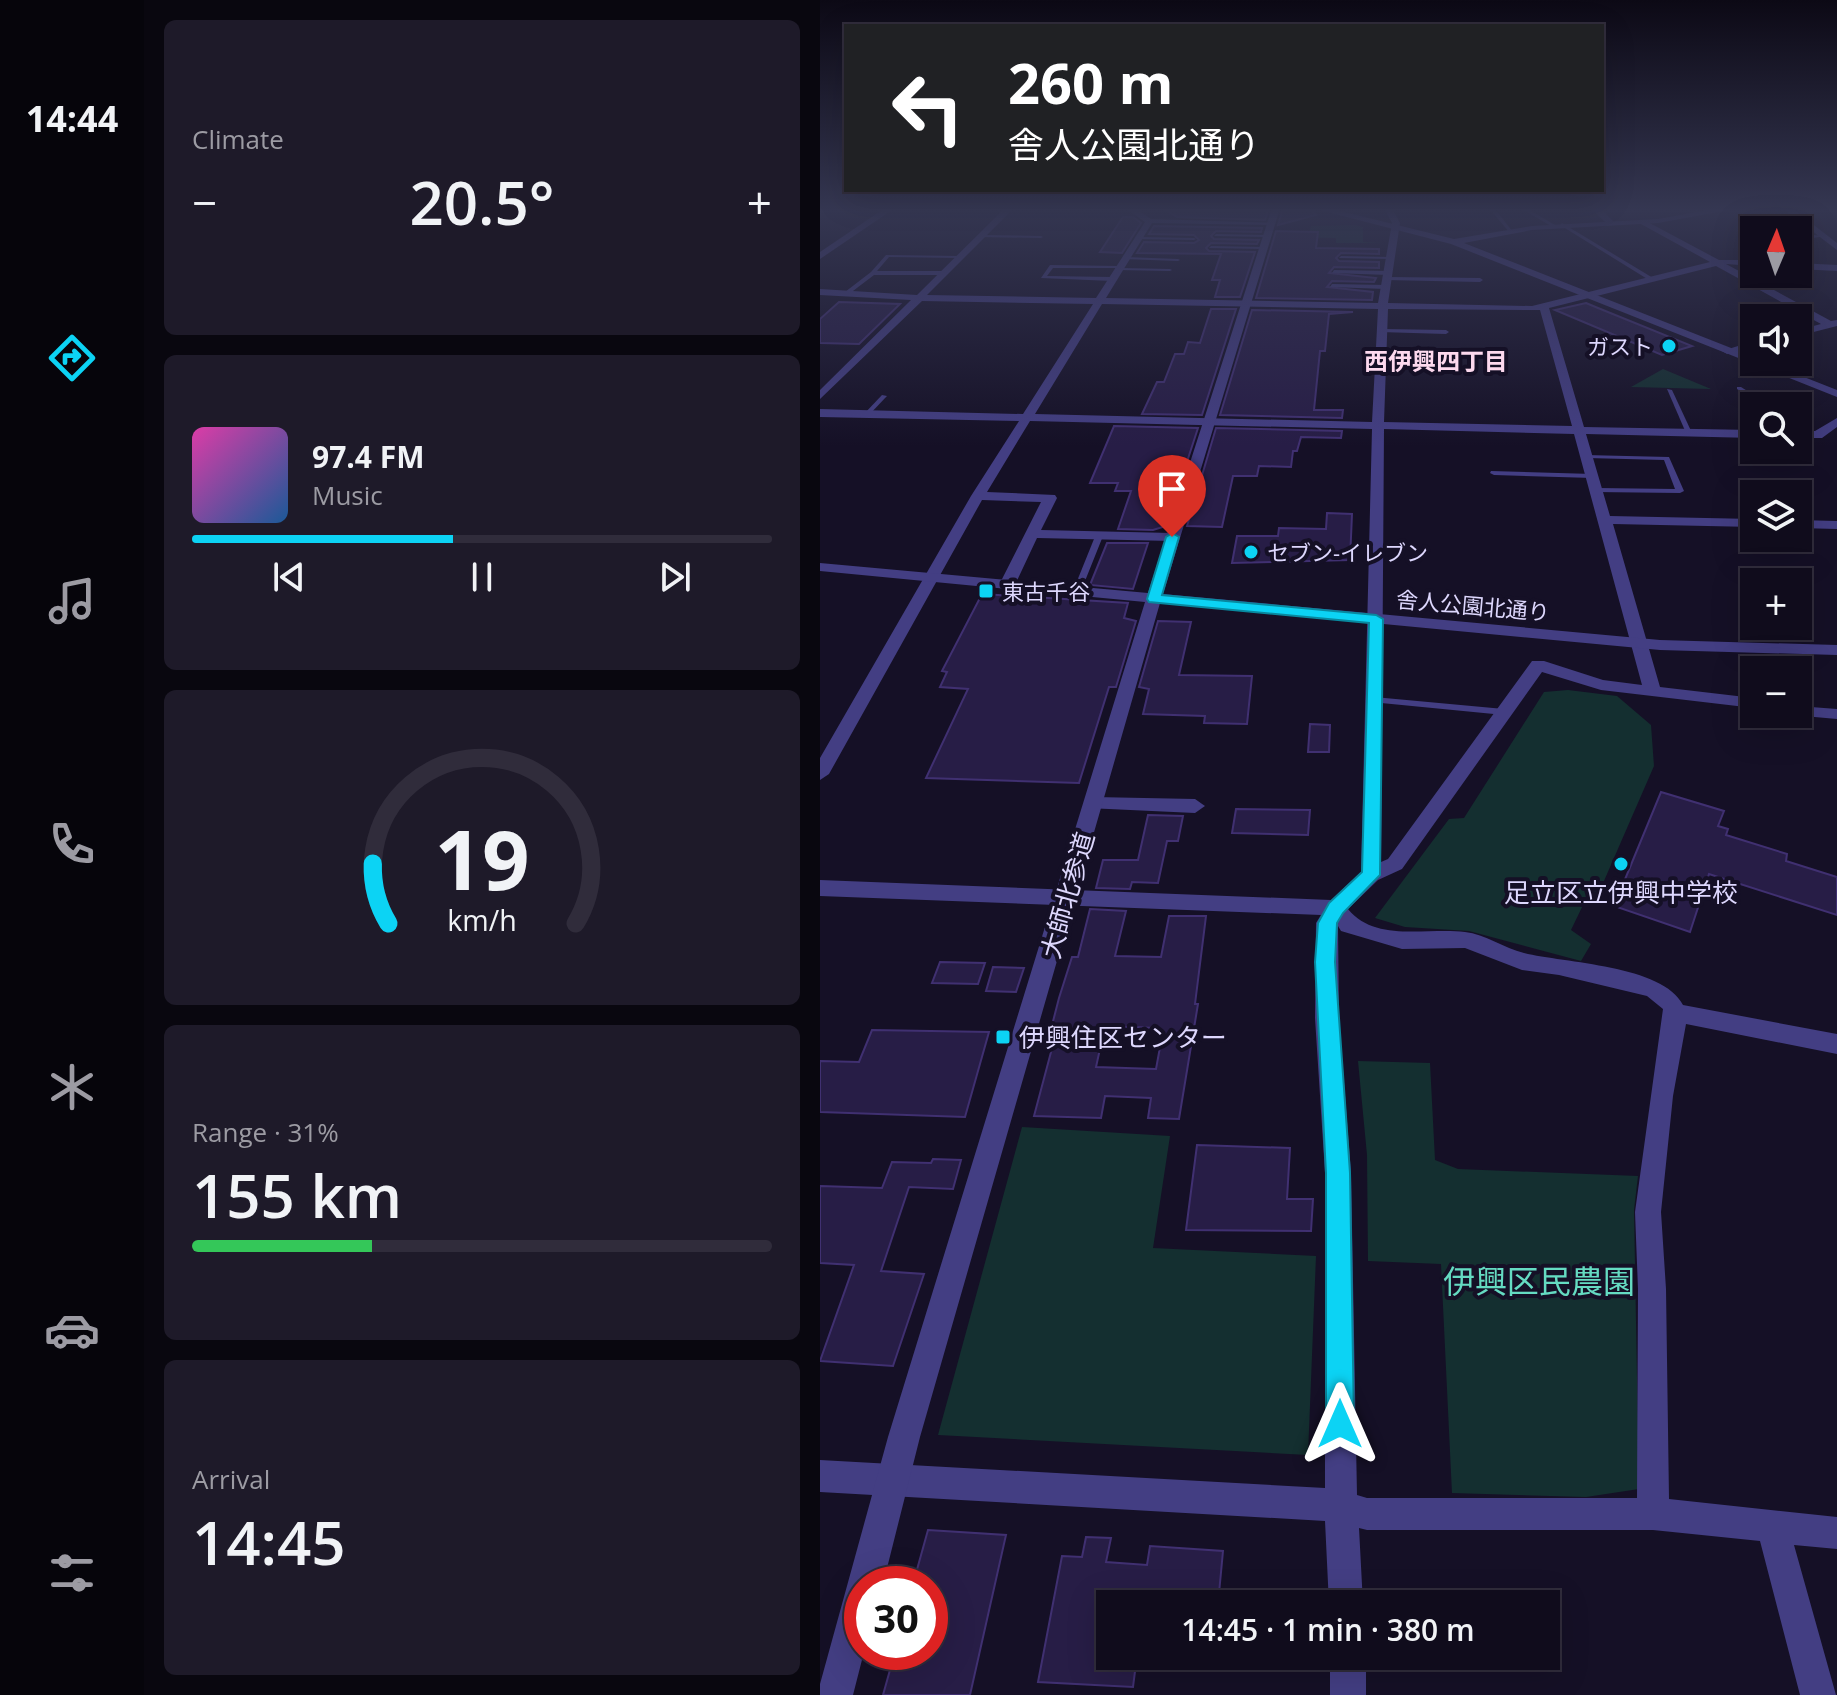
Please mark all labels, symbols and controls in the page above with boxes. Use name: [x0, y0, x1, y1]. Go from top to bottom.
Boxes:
text: 260 m: [1008, 44, 1174, 120]
icon: left: [876, 56, 980, 160]
text: 14:44: [26, 94, 118, 143]
text: 舎人公園北通り: [1008, 120, 1260, 169]
text: Climate: [192, 121, 284, 157]
text: 20.5°: [409, 161, 555, 243]
text: −: [192, 172, 217, 232]
text: +: [747, 172, 772, 232]
north arrow: [1740, 216, 1812, 288]
map controls: [1740, 216, 1812, 728]
button: sound: [1740, 304, 1812, 376]
icon: directions: [44, 330, 100, 386]
place label: ガスト: [1587, 331, 1653, 361]
marker: ガスト: [1660, 337, 1678, 355]
district label: 西伊興四丁目: [1364, 344, 1508, 377]
button: search: [1740, 392, 1812, 464]
text: 97.4 FM: [312, 436, 425, 477]
pin: [1138, 455, 1206, 537]
icon: arrive: [1150, 467, 1194, 511]
text: Music: [312, 477, 383, 513]
button: layers: [1740, 480, 1812, 552]
place label: セブン-イレブン: [1267, 537, 1428, 567]
marker: セブン-イレブン: [1242, 543, 1260, 561]
icon: previous: [267, 555, 311, 599]
icon: pause: [460, 555, 504, 599]
icon: next: [653, 555, 697, 599]
button: +: [1740, 568, 1812, 640]
icon: music: [44, 573, 100, 629]
place label: 東古千谷: [1002, 576, 1090, 606]
marker: 東古千谷: [977, 582, 995, 600]
street label: 舎人公園北通り: [1395, 583, 1551, 627]
button: −: [1740, 656, 1812, 728]
text: 19: [434, 800, 530, 913]
icon: phone: [44, 816, 100, 872]
street label: 大師北参道: [1032, 828, 1102, 962]
marker: 足立区立伊興中学校: [1612, 855, 1630, 873]
place label: 足立区立伊興中学校: [1504, 874, 1738, 910]
text: km/h: [447, 900, 517, 939]
place label: 伊興住区センター: [1019, 1019, 1227, 1055]
marker: 伊興住区センター: [994, 1028, 1012, 1046]
icon: climate: [44, 1059, 100, 1115]
text: Range · 31%: [192, 1114, 339, 1150]
text: 155 km: [192, 1154, 402, 1236]
park label: 伊興区民農園: [1443, 1259, 1635, 1302]
icon: car: [44, 1302, 100, 1358]
position arrow: [1298, 1382, 1382, 1466]
text: Arrival: [192, 1461, 270, 1497]
text: 14:45: [192, 1501, 346, 1583]
icon: filters: [44, 1545, 100, 1601]
speed limit sign: 30: [844, 1566, 948, 1670]
text: 14:45 · 1 min · 380 m: [1181, 1609, 1475, 1650]

